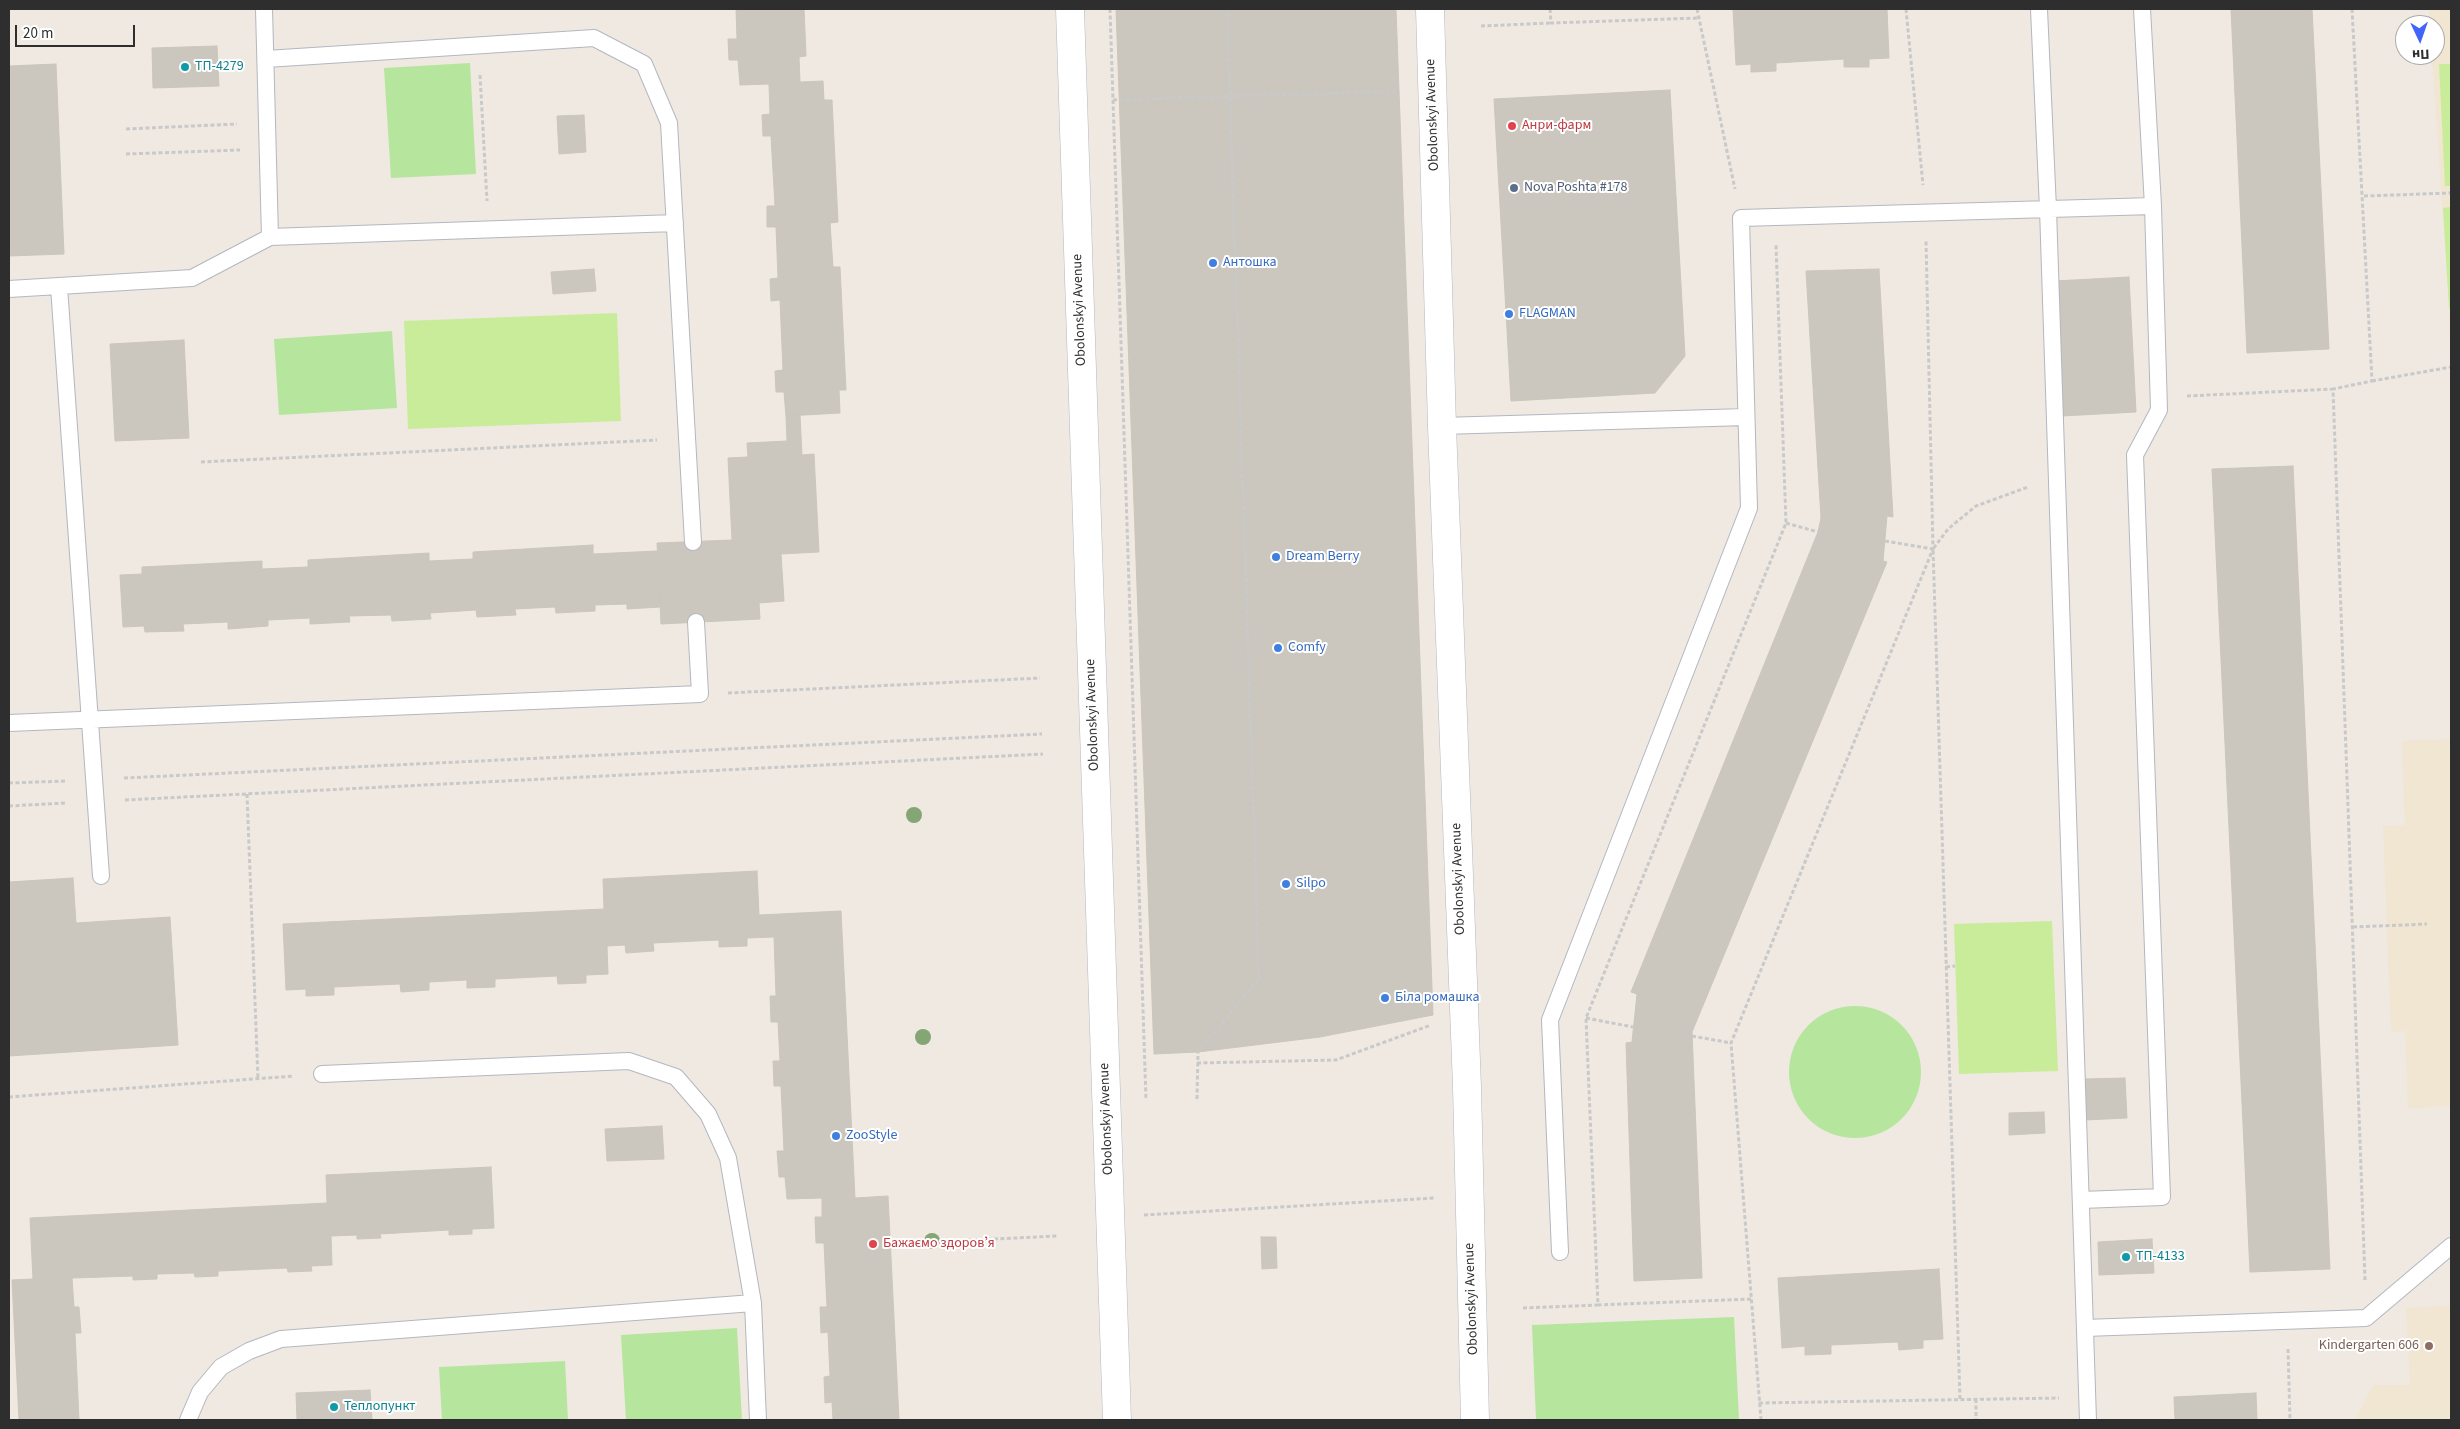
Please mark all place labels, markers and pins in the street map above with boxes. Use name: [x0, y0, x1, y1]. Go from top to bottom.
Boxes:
place label: ТП-4279: [195, 59, 244, 75]
marker: ТП-4279: [179, 61, 191, 73]
place label: Анри-фарм: [1522, 118, 1591, 134]
marker: Анри-фарм: [1506, 120, 1518, 132]
place label: Nova Poshta #178: [1524, 180, 1627, 196]
marker: Nova Poshta #178: [1508, 182, 1520, 194]
place label: Антошка: [1223, 255, 1277, 271]
marker: Антошка: [1207, 257, 1219, 269]
place label: FLAGMAN: [1519, 306, 1576, 322]
marker: FLAGMAN: [1503, 308, 1515, 320]
place label: Dream Berry: [1286, 549, 1359, 565]
marker: Dream Berry: [1270, 551, 1282, 563]
place label: Comfy: [1288, 640, 1326, 656]
marker: Comfy: [1272, 642, 1284, 654]
place label: Silpo: [1296, 876, 1326, 892]
marker: Silpo: [1280, 878, 1292, 890]
place label: Біла ромашка: [1395, 990, 1479, 1006]
marker: Біла ромашка: [1379, 992, 1391, 1004]
place label: ZooStyle: [846, 1128, 897, 1144]
marker: ZooStyle: [830, 1130, 842, 1142]
place label: Бажаємо здоровʼя: [883, 1236, 995, 1252]
marker: Бажаємо здоровʼя: [867, 1238, 879, 1250]
place label: ТП-4133: [2136, 1249, 2185, 1265]
marker: ТП-4133: [2120, 1251, 2132, 1263]
place label: Kindergarten 606: [2319, 1338, 2419, 1354]
marker: Kindergarten 606: [2423, 1340, 2435, 1352]
place label: Теплопункт: [344, 1399, 416, 1415]
marker: Теплопункт: [328, 1401, 340, 1413]

